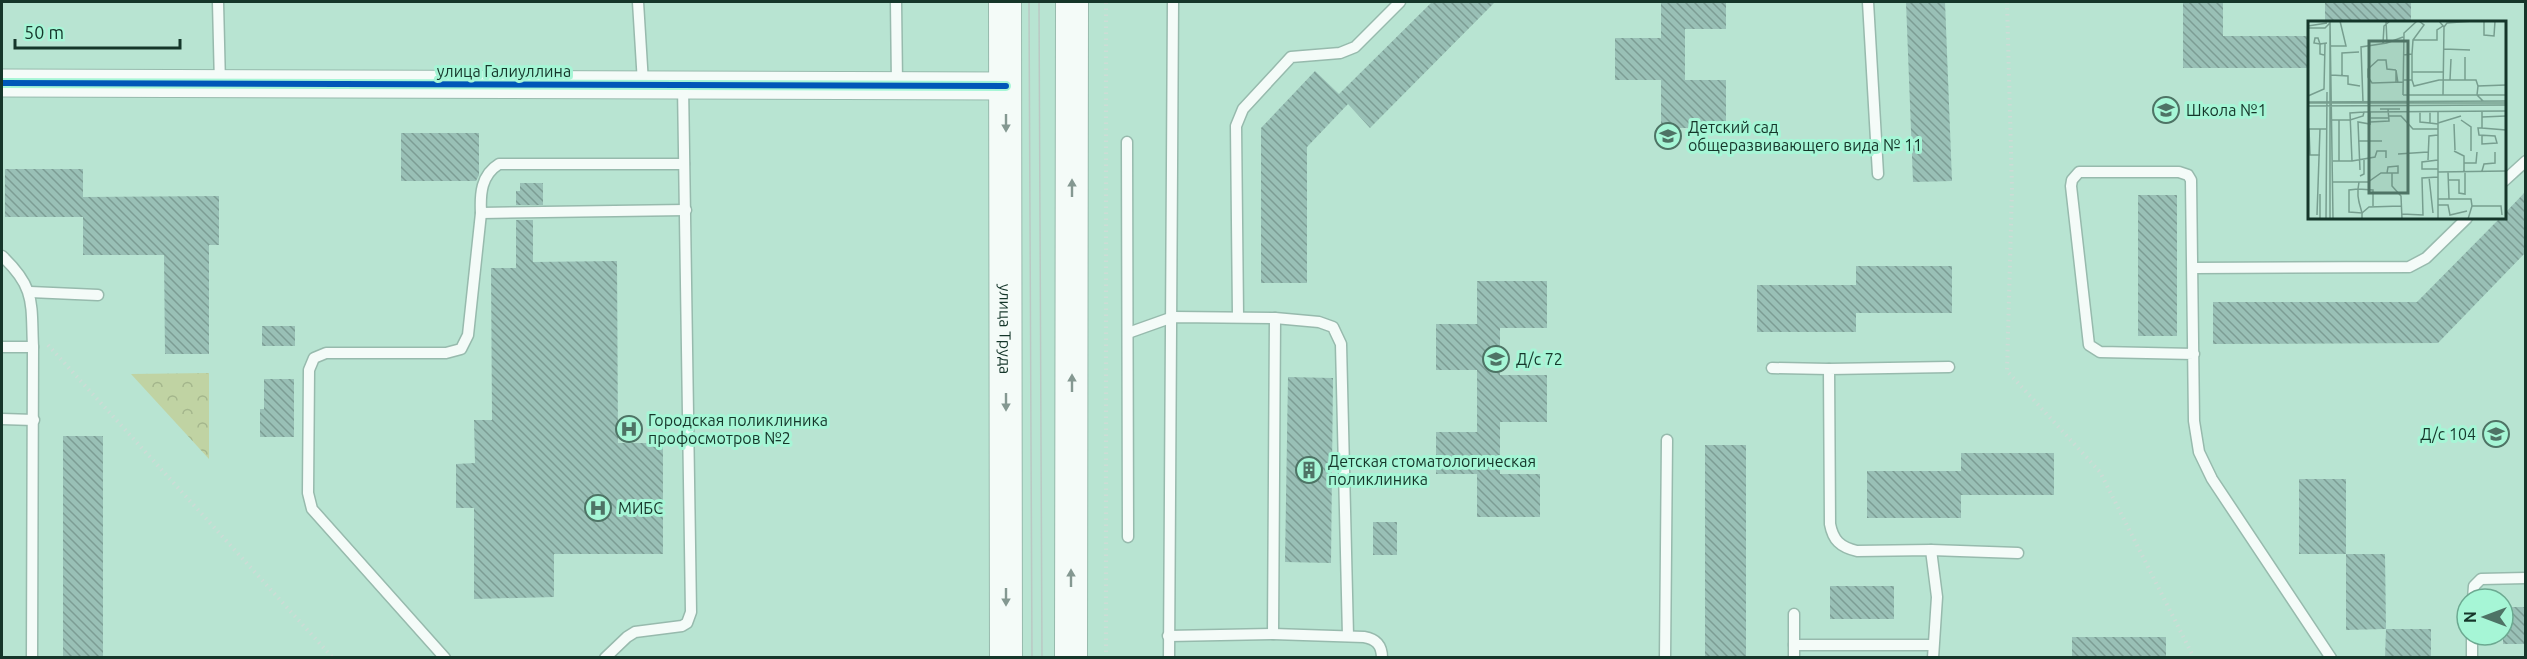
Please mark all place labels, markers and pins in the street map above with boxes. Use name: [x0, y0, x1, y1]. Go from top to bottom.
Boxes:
school or university icon: Школа №1: [2151, 95, 2181, 125]
place label: Школа №1: [2186, 101, 2267, 119]
place label: Детский сад общеразвивающего вида № 11: [1688, 118, 1922, 154]
school or university icon: Детский сад общеразвивающего вида № 11: [1653, 121, 1683, 151]
school or university icon: Д/с 72: [1481, 344, 1511, 374]
place label: Д/с 72: [1516, 350, 1563, 368]
place label: Городская поликлиника профосмотров №2: [648, 411, 828, 447]
hospital icon: Городская поликлиника профосмотров №2: [614, 414, 644, 444]
school or university icon: Д/с 104: [2481, 419, 2511, 449]
place label: Д/с 104: [2420, 425, 2476, 443]
place label: Детская стоматологическая поликлиника: [1328, 452, 1536, 488]
building icon: Детская стоматологическая поликлиника: [1294, 455, 1324, 485]
hospital icon: МИБС: [583, 493, 613, 523]
place label: МИБС: [618, 499, 663, 517]

